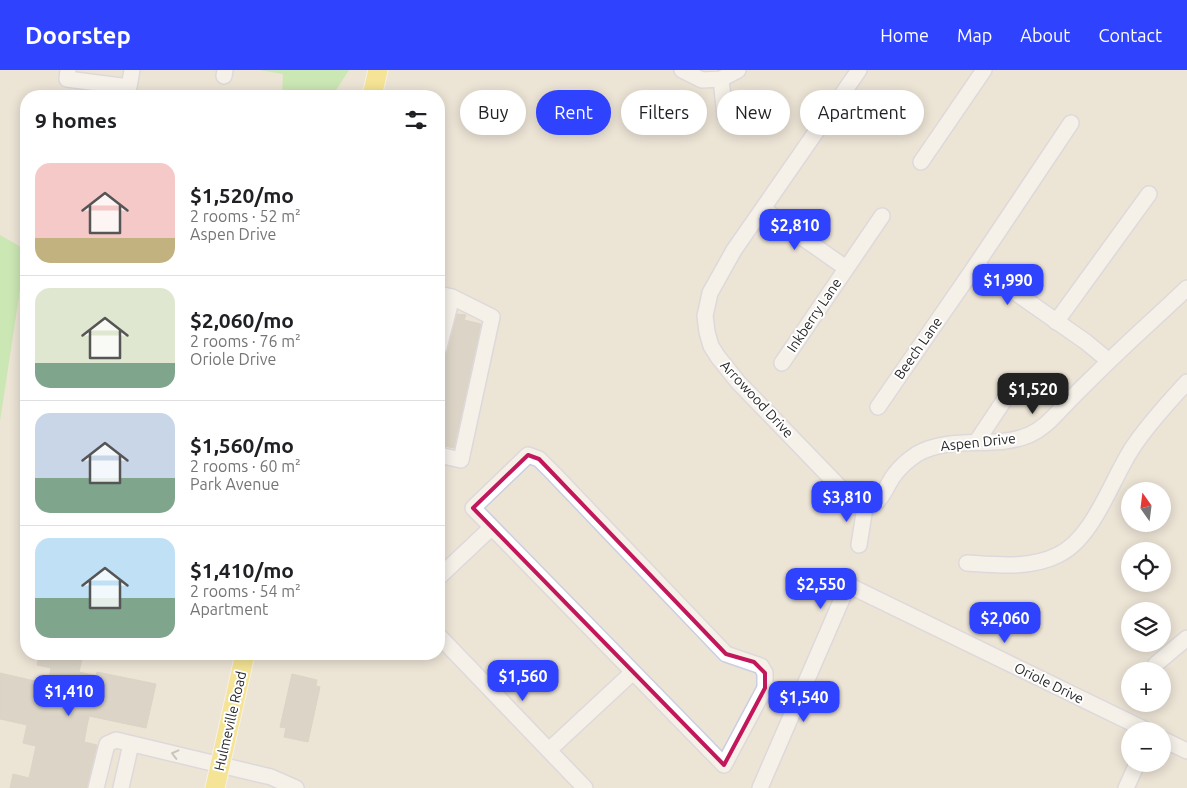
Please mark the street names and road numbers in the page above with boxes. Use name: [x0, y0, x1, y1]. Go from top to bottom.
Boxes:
street label: Inkberry Lane: [783, 275, 845, 355]
street label: Beech Lane: [891, 314, 945, 382]
street label: Arrowood Drive: [717, 357, 797, 441]
street label: Aspen Drive: [940, 430, 1016, 454]
street label: Oriole Drive: [1012, 659, 1086, 707]
street label: Hulmeville Road: [211, 669, 249, 773]

